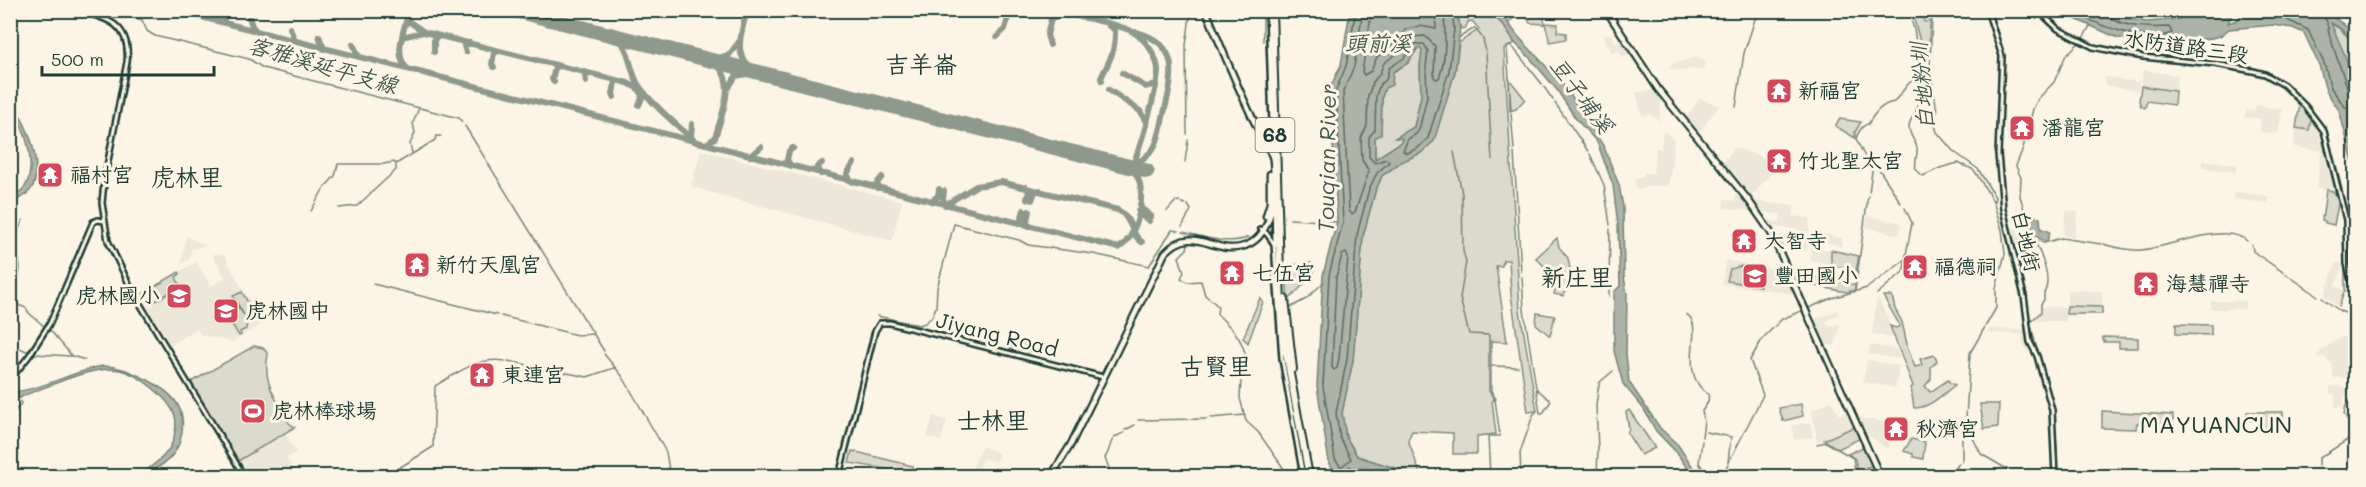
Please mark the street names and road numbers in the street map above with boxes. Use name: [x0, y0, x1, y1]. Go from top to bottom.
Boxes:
street label: 水防道路三段: [2122, 23, 2250, 68]
road number: 68: [1256, 118, 1294, 152]
street label: 白地街: [2007, 207, 2048, 274]
street label: Jiyang Road: [934, 305, 1061, 362]

